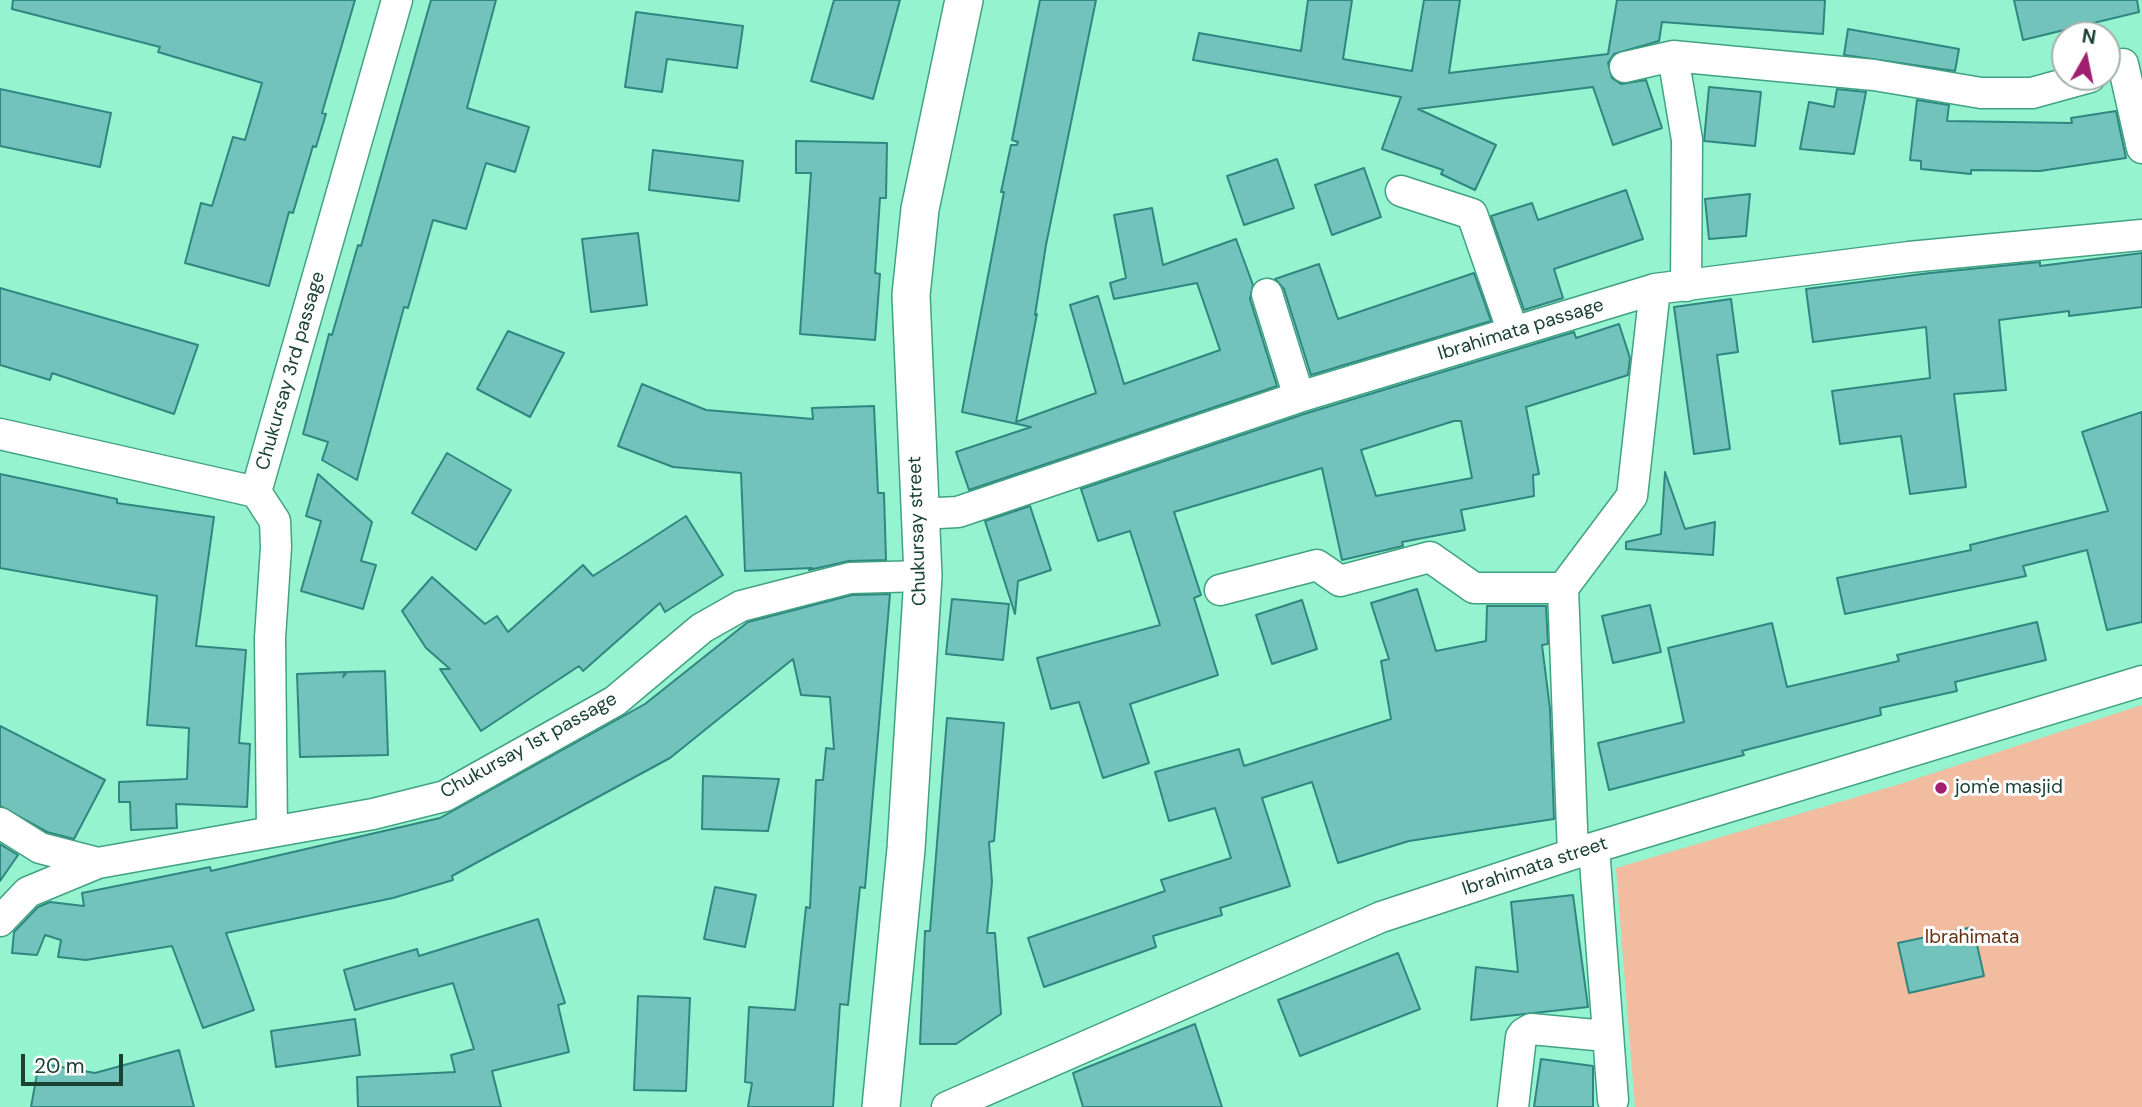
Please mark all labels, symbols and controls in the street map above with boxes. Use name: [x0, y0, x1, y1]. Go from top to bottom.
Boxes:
north arrow: [2051, 21, 2121, 91]
text: N: [2080, 23, 2098, 50]
street label: Chukursay 3rd passage: [252, 269, 330, 473]
street label: Ibrahimаta passage: [1435, 294, 1607, 366]
street label: Chukursay street: [904, 456, 932, 606]
street label: Chukursay 1st passage: [437, 688, 621, 804]
place label: jom'e masjid: [1955, 777, 2063, 799]
marker: jom'e masjid: [1933, 780, 1949, 796]
street label: Ibrahimаta street: [1459, 833, 1611, 901]
park label: Ibrahimаta: [1925, 927, 2019, 949]
scale bar: [24, 1040, 126, 1084]
text: 20 m: [34, 1052, 85, 1080]

